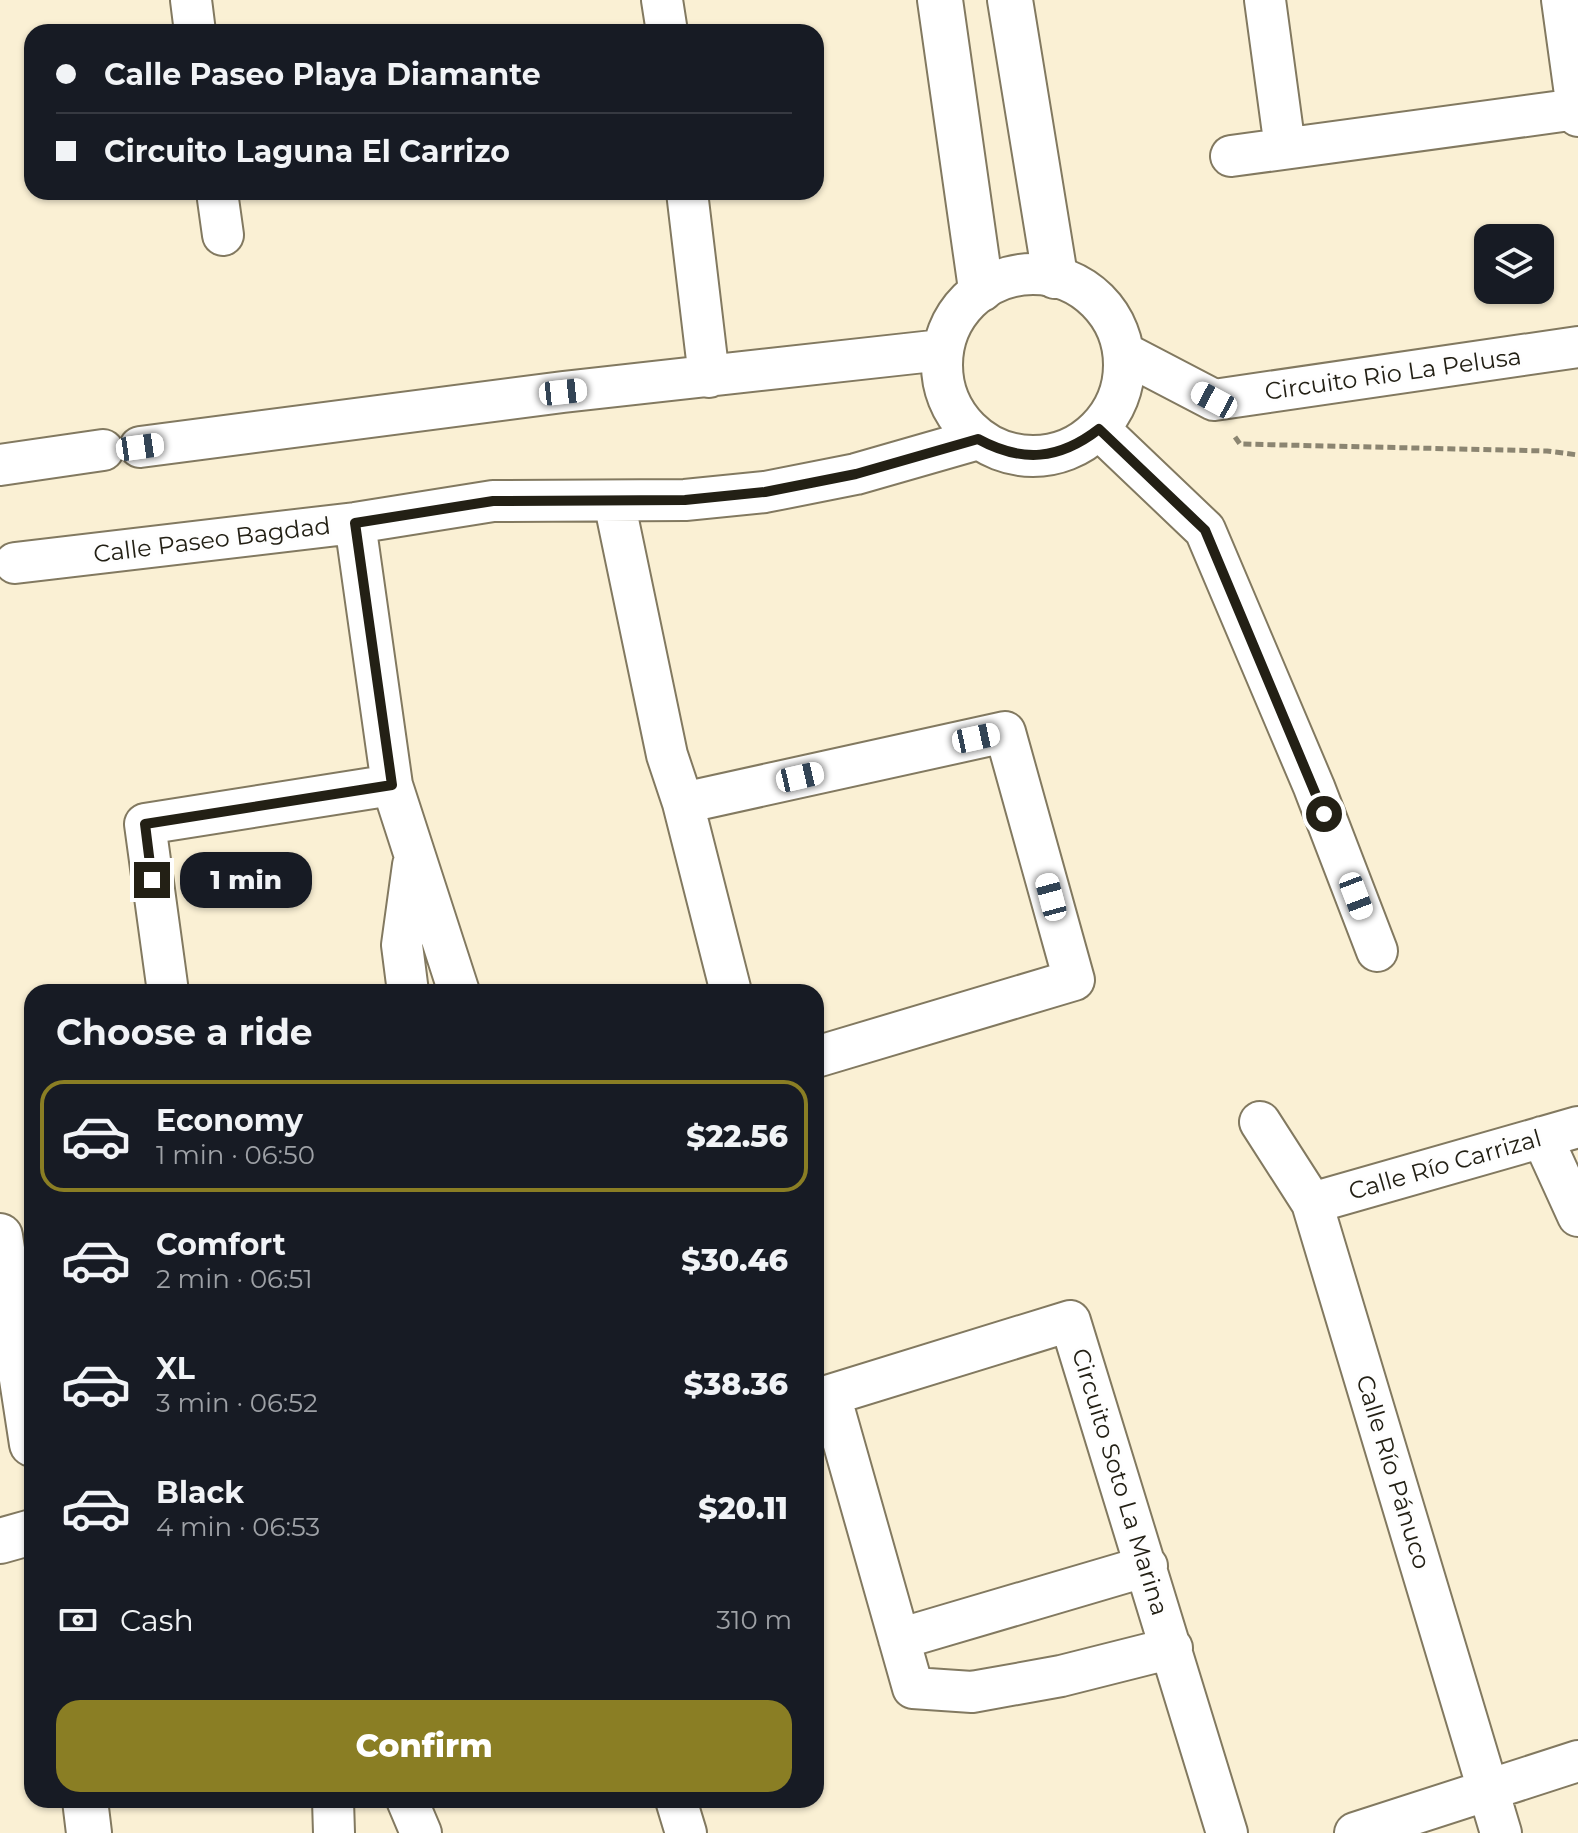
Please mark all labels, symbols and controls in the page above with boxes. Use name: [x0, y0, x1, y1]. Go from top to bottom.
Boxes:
text: Calle Paseo Playa Diamante: [104, 56, 541, 93]
text: Circuito Laguna El Carrizo: [104, 133, 510, 170]
map controls: [1474, 224, 1554, 304]
button: layers: [1474, 224, 1554, 304]
street label: Circuito Rio La Pelusa: [1263, 341, 1523, 406]
car: [538, 378, 588, 406]
car: [1187, 378, 1241, 422]
car: [115, 432, 165, 462]
street label: Calle Paseo Bagdad: [92, 511, 332, 568]
car: [950, 721, 1002, 755]
car: [774, 760, 826, 794]
route start: [1306, 796, 1342, 832]
callout: 1 min: [180, 852, 312, 908]
route end: [134, 862, 170, 898]
text: 1 min: [210, 864, 282, 896]
car: [1336, 869, 1376, 923]
car: [1033, 871, 1069, 923]
text: Choose a ride: [56, 1010, 313, 1054]
icon: car: [60, 1100, 132, 1172]
text: Economy: [156, 1102, 303, 1139]
text: $22.56: [686, 1118, 788, 1155]
street label: Calle Río Carrizal: [1345, 1123, 1545, 1206]
text: 1 min · 06:50: [156, 1139, 315, 1171]
icon: car: [60, 1224, 132, 1296]
text: Comfort: [156, 1226, 286, 1263]
text: $30.46: [681, 1242, 788, 1279]
text: 2 min · 06:51: [156, 1263, 313, 1295]
street label: Circuito Soto La Marina: [1066, 1345, 1175, 1619]
icon: car: [60, 1348, 132, 1420]
text: XL: [156, 1350, 195, 1387]
text: $38.36: [684, 1366, 788, 1403]
street label: Calle Río Pánuco: [1350, 1371, 1437, 1572]
text: 3 min · 06:52: [156, 1387, 318, 1419]
icon: car: [60, 1472, 132, 1544]
text: Black: [156, 1474, 244, 1511]
text: $20.11: [698, 1490, 788, 1527]
text: 4 min · 06:53: [156, 1511, 320, 1543]
icon: cash: [56, 1598, 100, 1642]
text: Cash: [120, 1602, 194, 1639]
text: 310 m: [716, 1604, 792, 1636]
button: Confirm: [56, 1700, 792, 1792]

